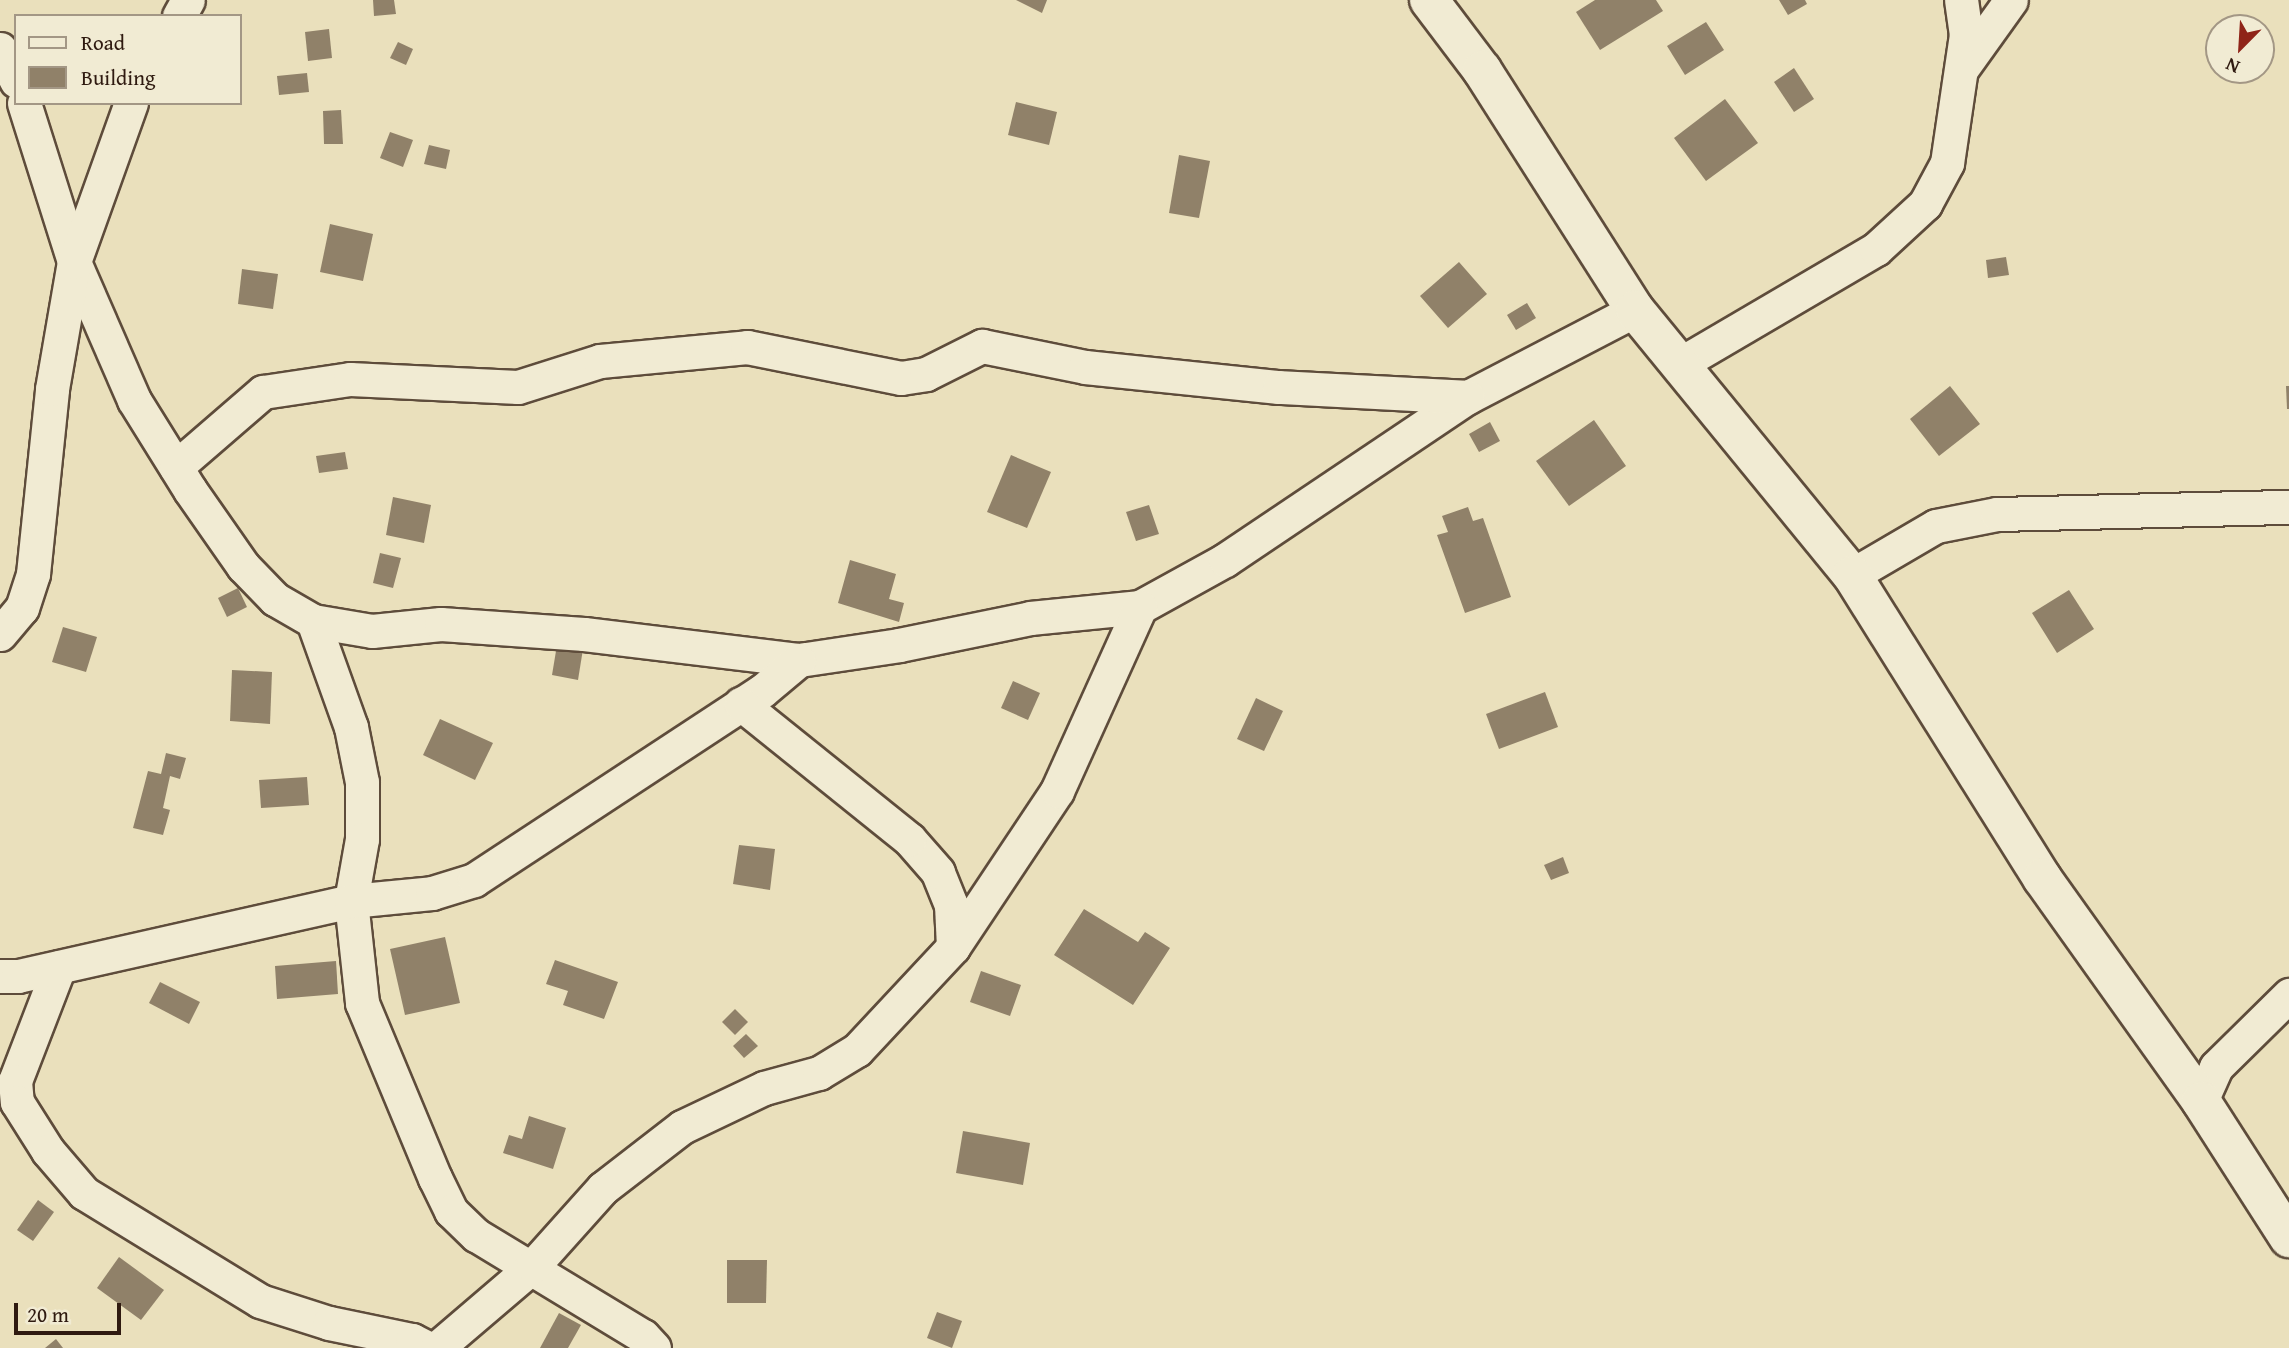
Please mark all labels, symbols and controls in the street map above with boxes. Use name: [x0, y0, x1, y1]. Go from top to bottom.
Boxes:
legend: [14, 14, 242, 105]
north arrow: [2205, 14, 2275, 84]
text: Road: [81, 27, 125, 58]
text: N: [2221, 51, 2244, 82]
text: Building: [81, 62, 155, 93]
scale bar: [18, 1288, 124, 1332]
text: 20 m: [27, 1299, 69, 1330]

